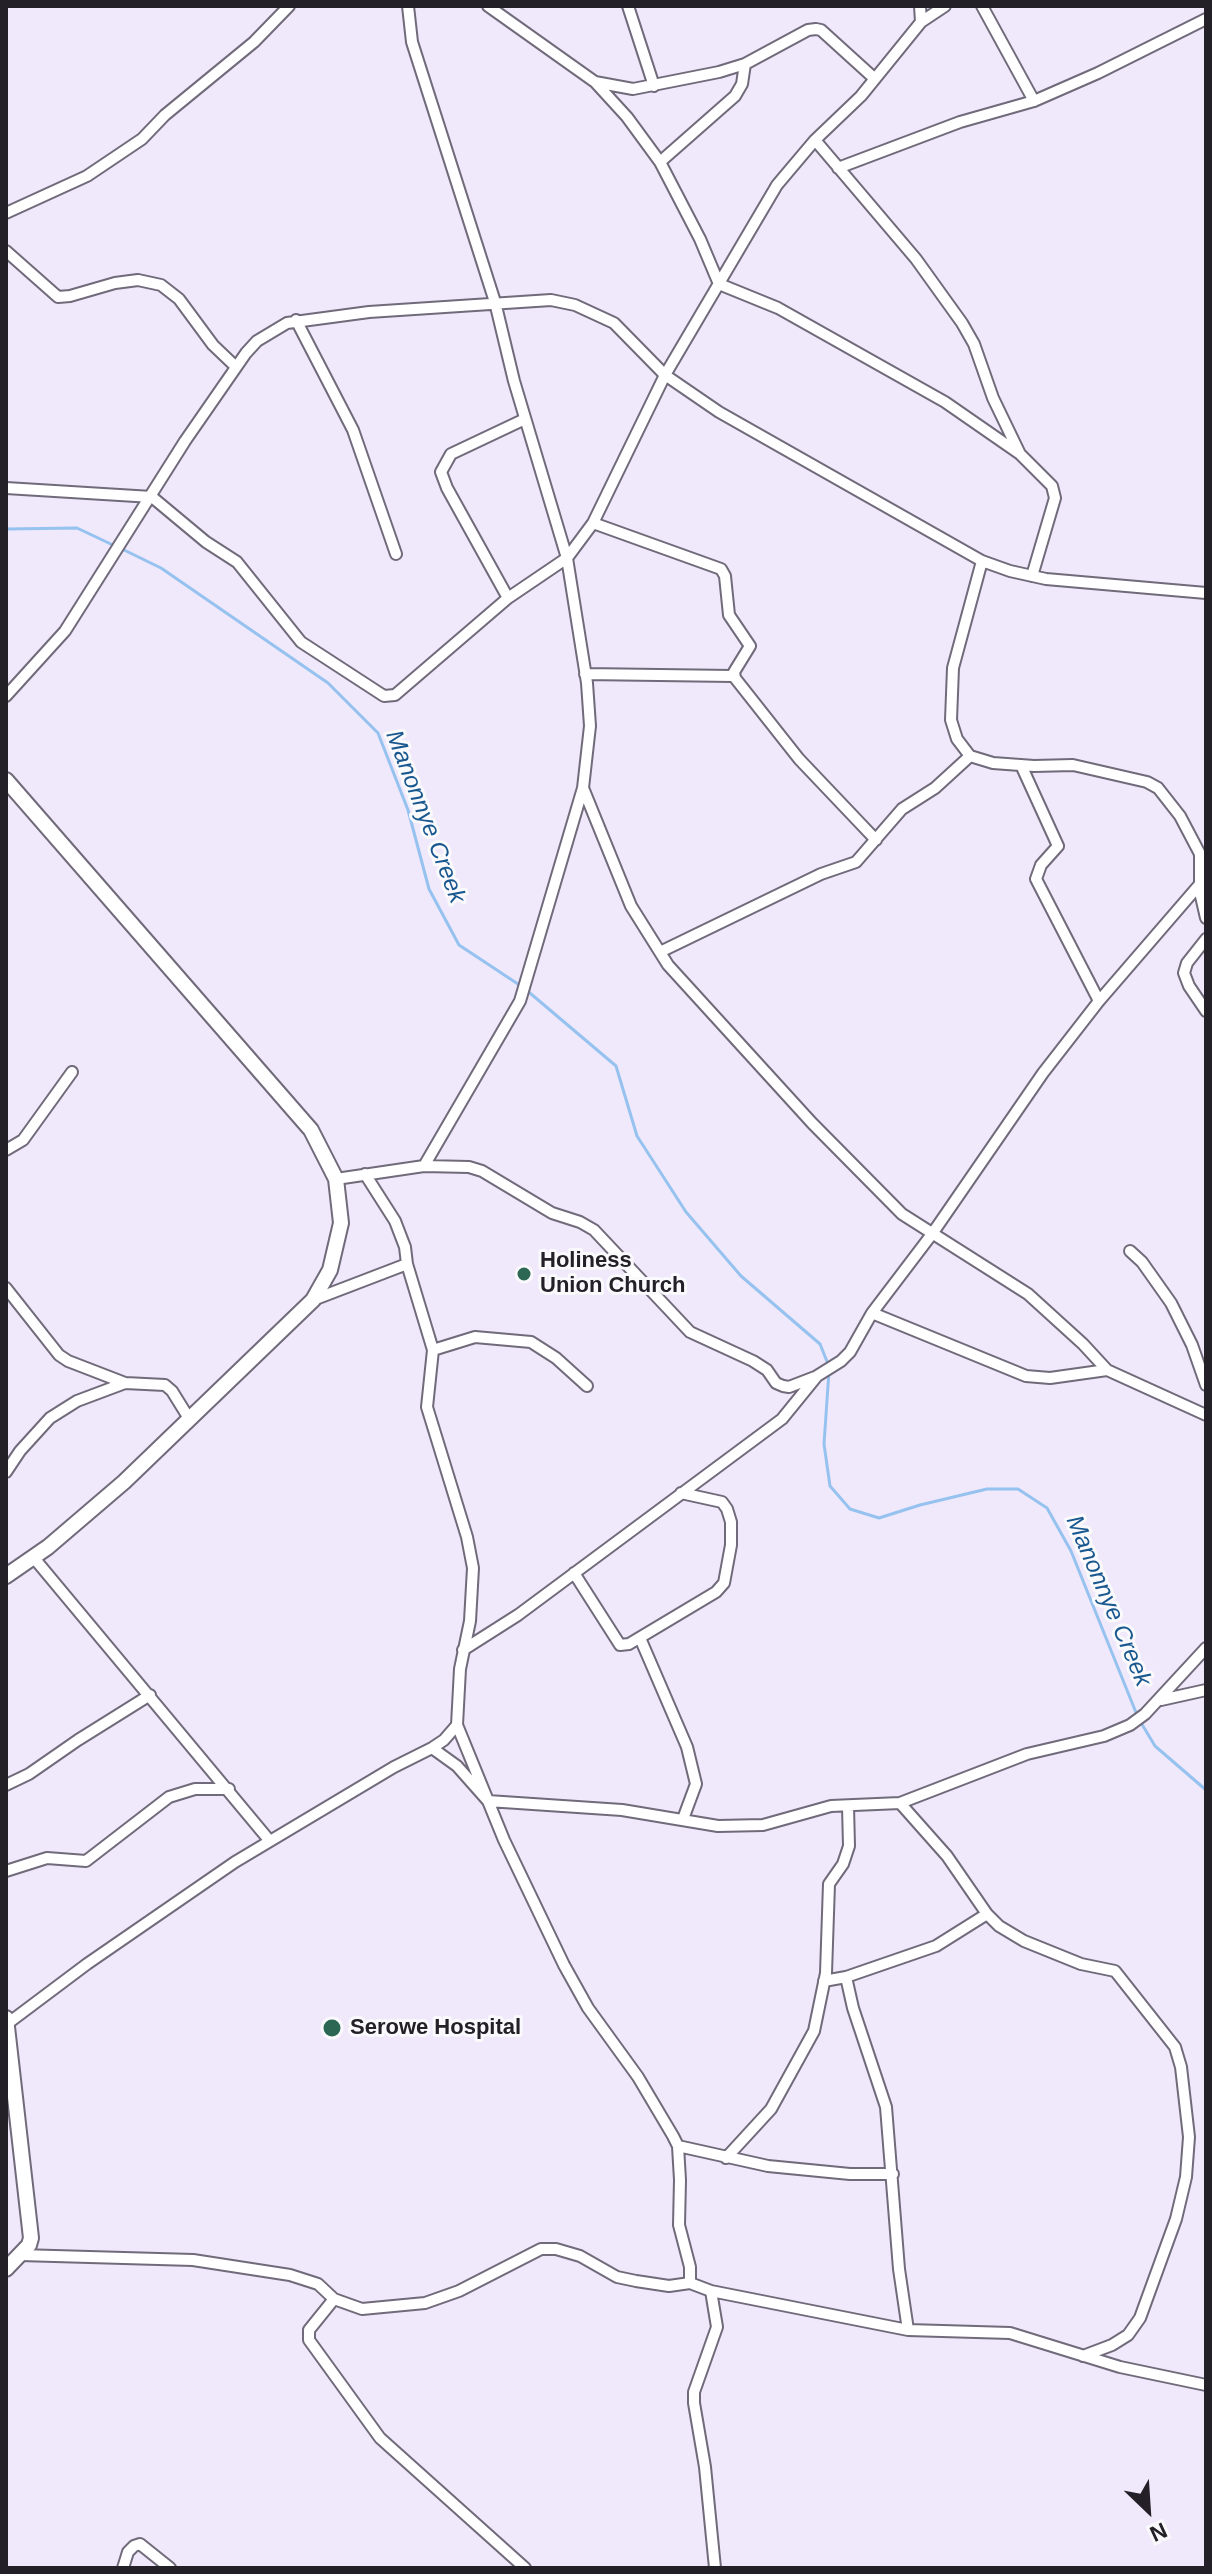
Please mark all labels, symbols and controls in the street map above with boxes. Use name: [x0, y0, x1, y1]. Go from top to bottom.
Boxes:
water label: Manonnye Creek: [379, 727, 471, 907]
place label: Holiness Union Church: [540, 1248, 685, 1300]
marker: Holiness Union Church: [515, 1265, 533, 1283]
water label: Manonnye Creek: [1059, 1511, 1157, 1691]
place label: Serowe Hospital: [350, 2015, 521, 2041]
marker: Serowe Hospital: [321, 2017, 343, 2039]
north arrow: [1108, 2470, 1188, 2550]
text: N: [1146, 2518, 1171, 2547]

